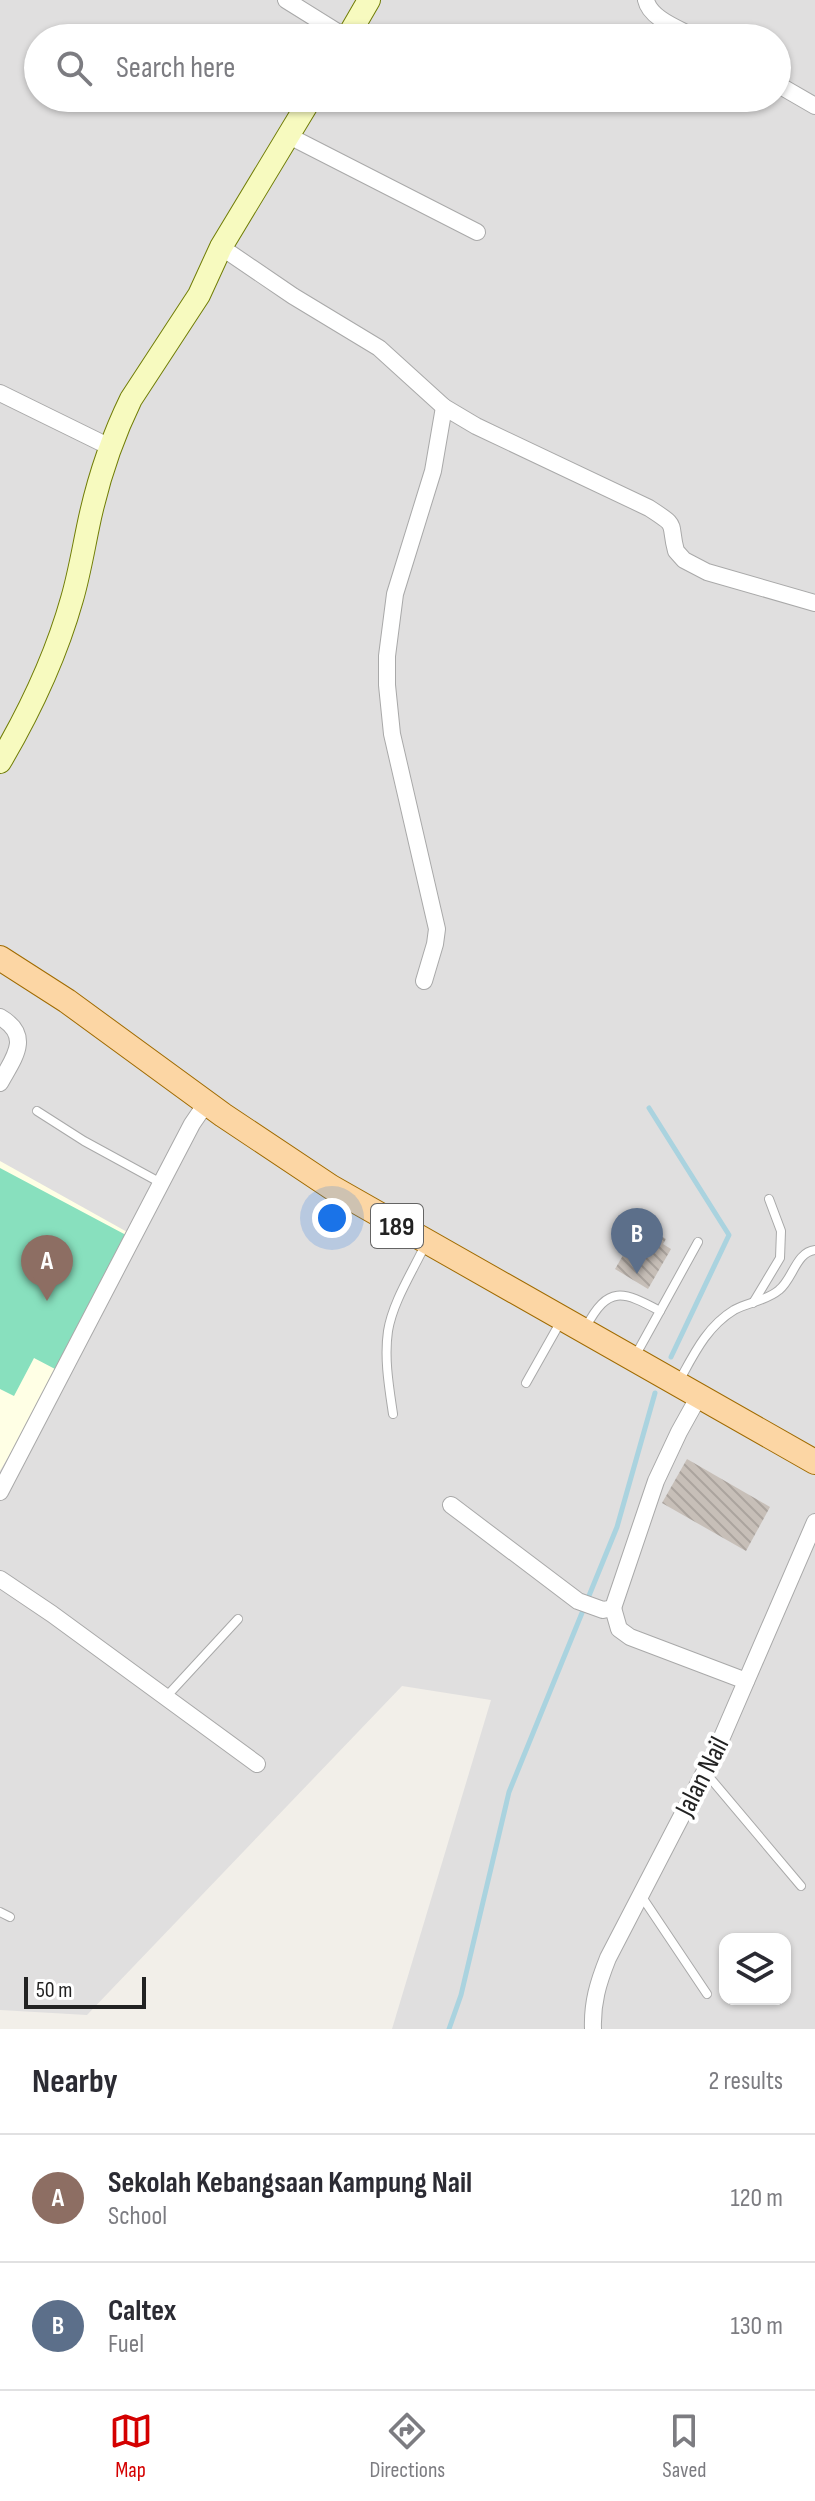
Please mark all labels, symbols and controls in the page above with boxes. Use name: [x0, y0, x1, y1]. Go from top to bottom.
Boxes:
search box: [24, 24, 791, 112]
icon: search: [52, 46, 96, 90]
text: Search here: [116, 50, 235, 86]
your location: [312, 1198, 352, 1238]
road number: 189: [371, 1204, 423, 1248]
pin: B: [611, 1208, 663, 1274]
pin: A: [21, 1235, 73, 1301]
street label: Jalan Nail: [668, 1732, 736, 1823]
map controls: [719, 1933, 791, 2005]
button: layers: [719, 1933, 791, 2005]
scale bar: [24, 1973, 146, 2009]
text: 50 m: [36, 1977, 72, 2004]
text: Nearby: [32, 2061, 118, 2102]
text: 2 results: [709, 2066, 783, 2097]
text: Sekolah Kebangsaan Kampung Nail: [108, 2165, 472, 2201]
text: A: [52, 2183, 64, 2214]
text: 120 m: [730, 2183, 783, 2214]
text: School: [108, 2201, 167, 2232]
text: Caltex: [108, 2293, 176, 2329]
text: B: [52, 2311, 64, 2342]
text: 130 m: [731, 2311, 783, 2342]
text: Fuel: [108, 2329, 144, 2360]
tab: Map: [109, 2409, 153, 2484]
tab: Directions: [370, 2409, 445, 2484]
tab: Saved: [662, 2409, 706, 2484]

